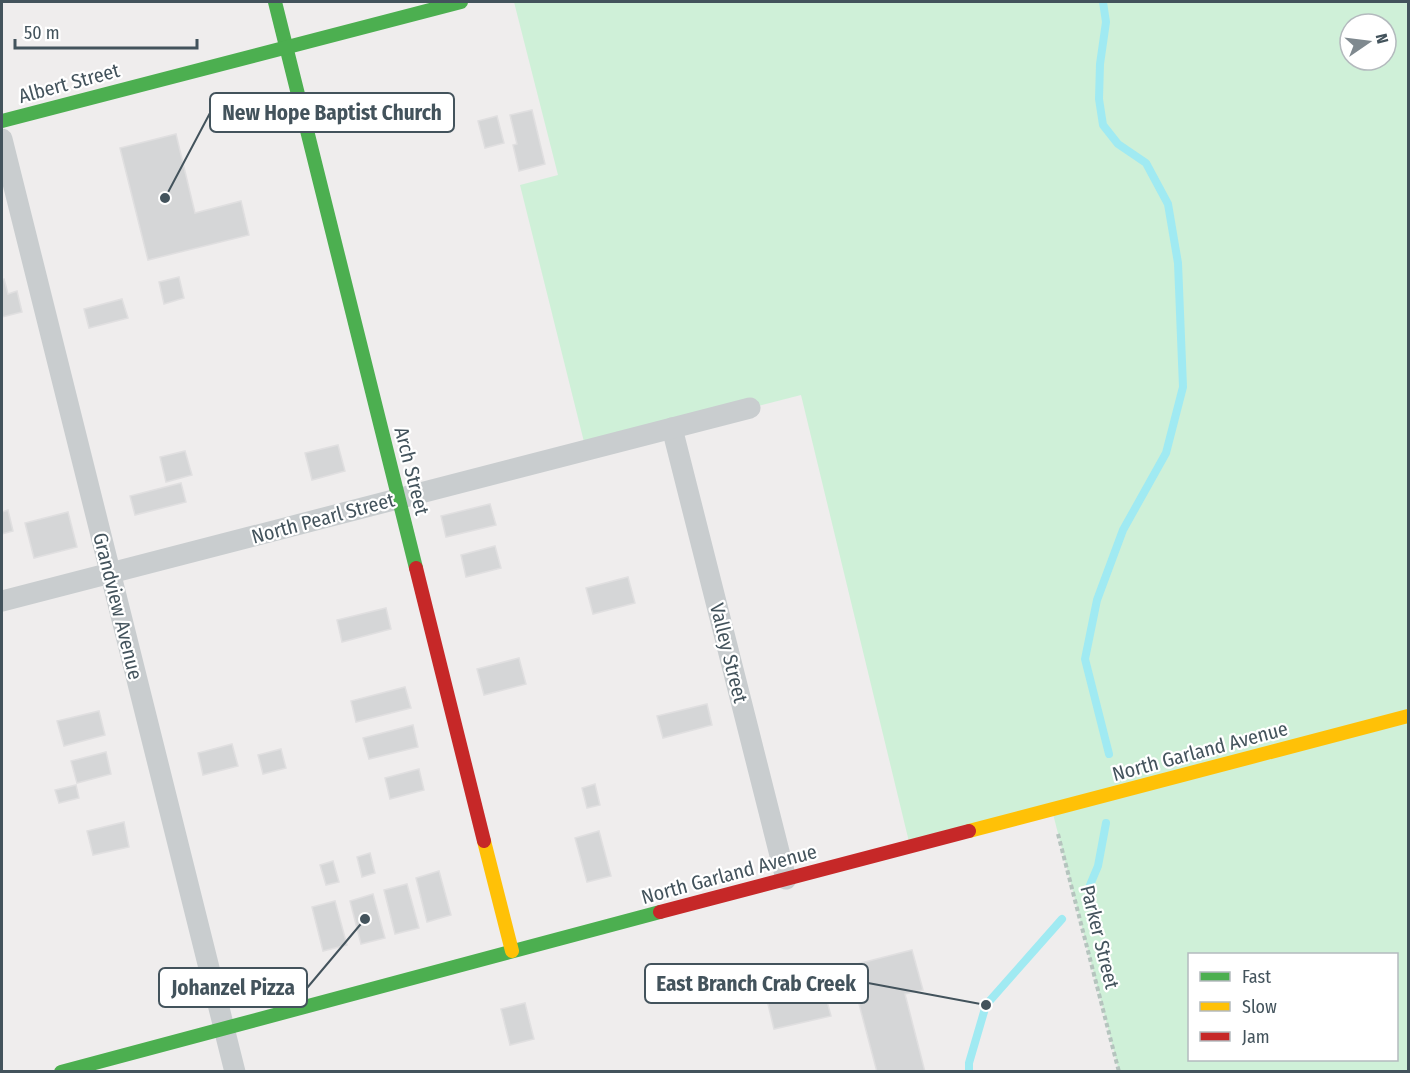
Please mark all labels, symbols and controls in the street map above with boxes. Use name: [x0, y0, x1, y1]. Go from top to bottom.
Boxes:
scale bar: [15, 12, 196, 50]
north arrow: [1338, 12, 1398, 72]
text: 50 m: [24, 22, 60, 44]
text: N: [1372, 32, 1392, 45]
street label: Albert Street: [16, 58, 123, 108]
callout: New Hope Baptist Church: [210, 93, 454, 132]
text: New Hope Baptist Church: [222, 100, 442, 126]
street label: Arch Street: [389, 424, 435, 518]
street label: North Pearl Street: [249, 487, 398, 549]
street label: Grandview Avenue: [88, 530, 148, 682]
street label: Valley Street: [705, 601, 753, 706]
street label: North Garland Avenue: [1110, 716, 1290, 786]
street label: North Garland Avenue: [639, 839, 819, 909]
street label: Parker Street: [1076, 883, 1125, 992]
legend: [1188, 953, 1398, 1061]
callout: East Branch Crab Creek: [645, 964, 868, 1003]
text: Fast: [1242, 966, 1271, 988]
callout: Johanzel Pizza: [159, 968, 307, 1007]
text: East Branch Crab Creek: [656, 971, 856, 997]
text: Johanzel Pizza: [170, 975, 295, 1001]
text: Slow: [1242, 996, 1277, 1018]
text: Jam: [1242, 1026, 1270, 1048]

